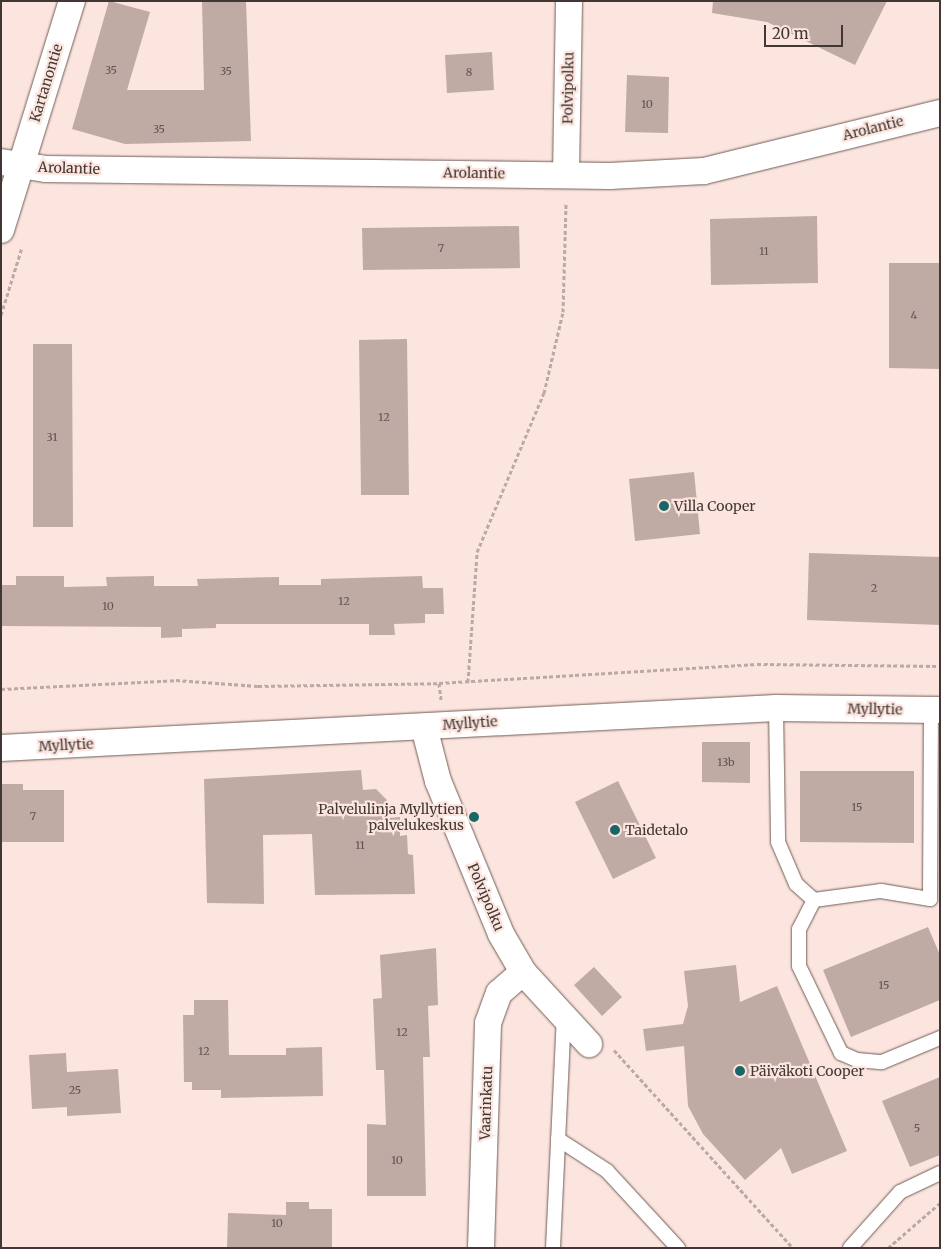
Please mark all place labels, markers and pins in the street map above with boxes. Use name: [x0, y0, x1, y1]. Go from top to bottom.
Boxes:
place label: Villa Cooper: [674, 498, 756, 514]
marker: Villa Cooper: [658, 500, 670, 512]
place label: Palvelulinja Myllytien palvelukeskus: [318, 801, 464, 834]
marker: Palvelulinja Myllytien palvelukeskus: [468, 811, 480, 823]
place label: Taidetalo: [625, 822, 688, 838]
marker: Taidetalo: [609, 824, 621, 836]
place label: Päiväkoti Cooper: [750, 1063, 865, 1079]
marker: Päiväkoti Cooper: [734, 1065, 746, 1077]

